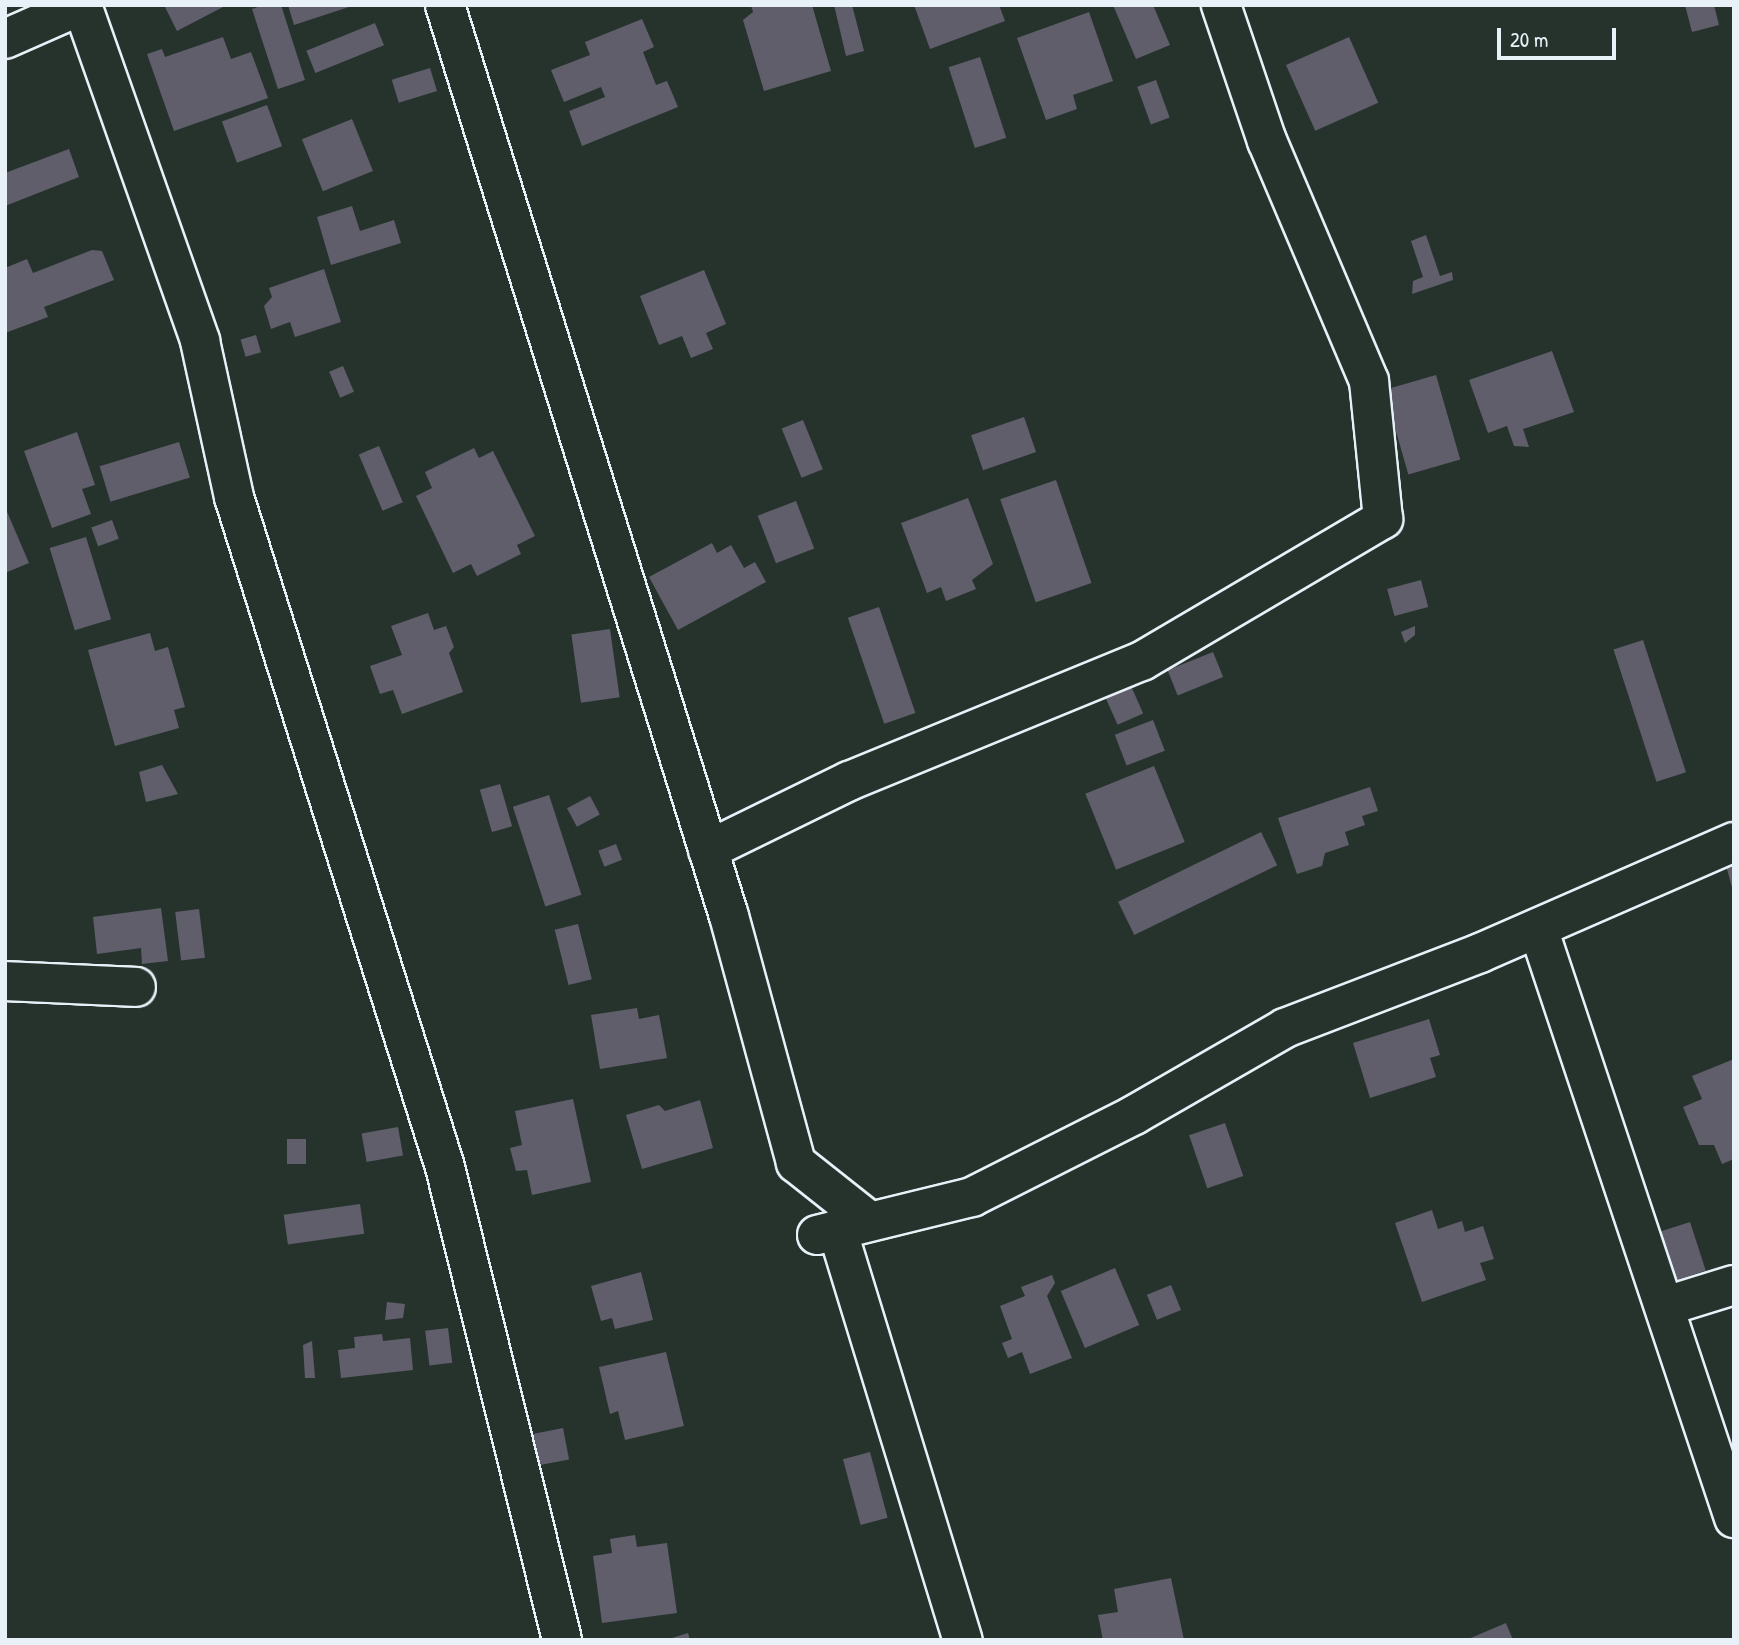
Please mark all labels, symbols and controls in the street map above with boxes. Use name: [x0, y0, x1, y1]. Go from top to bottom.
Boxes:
scale bar: [1501, 14, 1620, 58]
text: 20 m: [1510, 25, 1548, 54]

